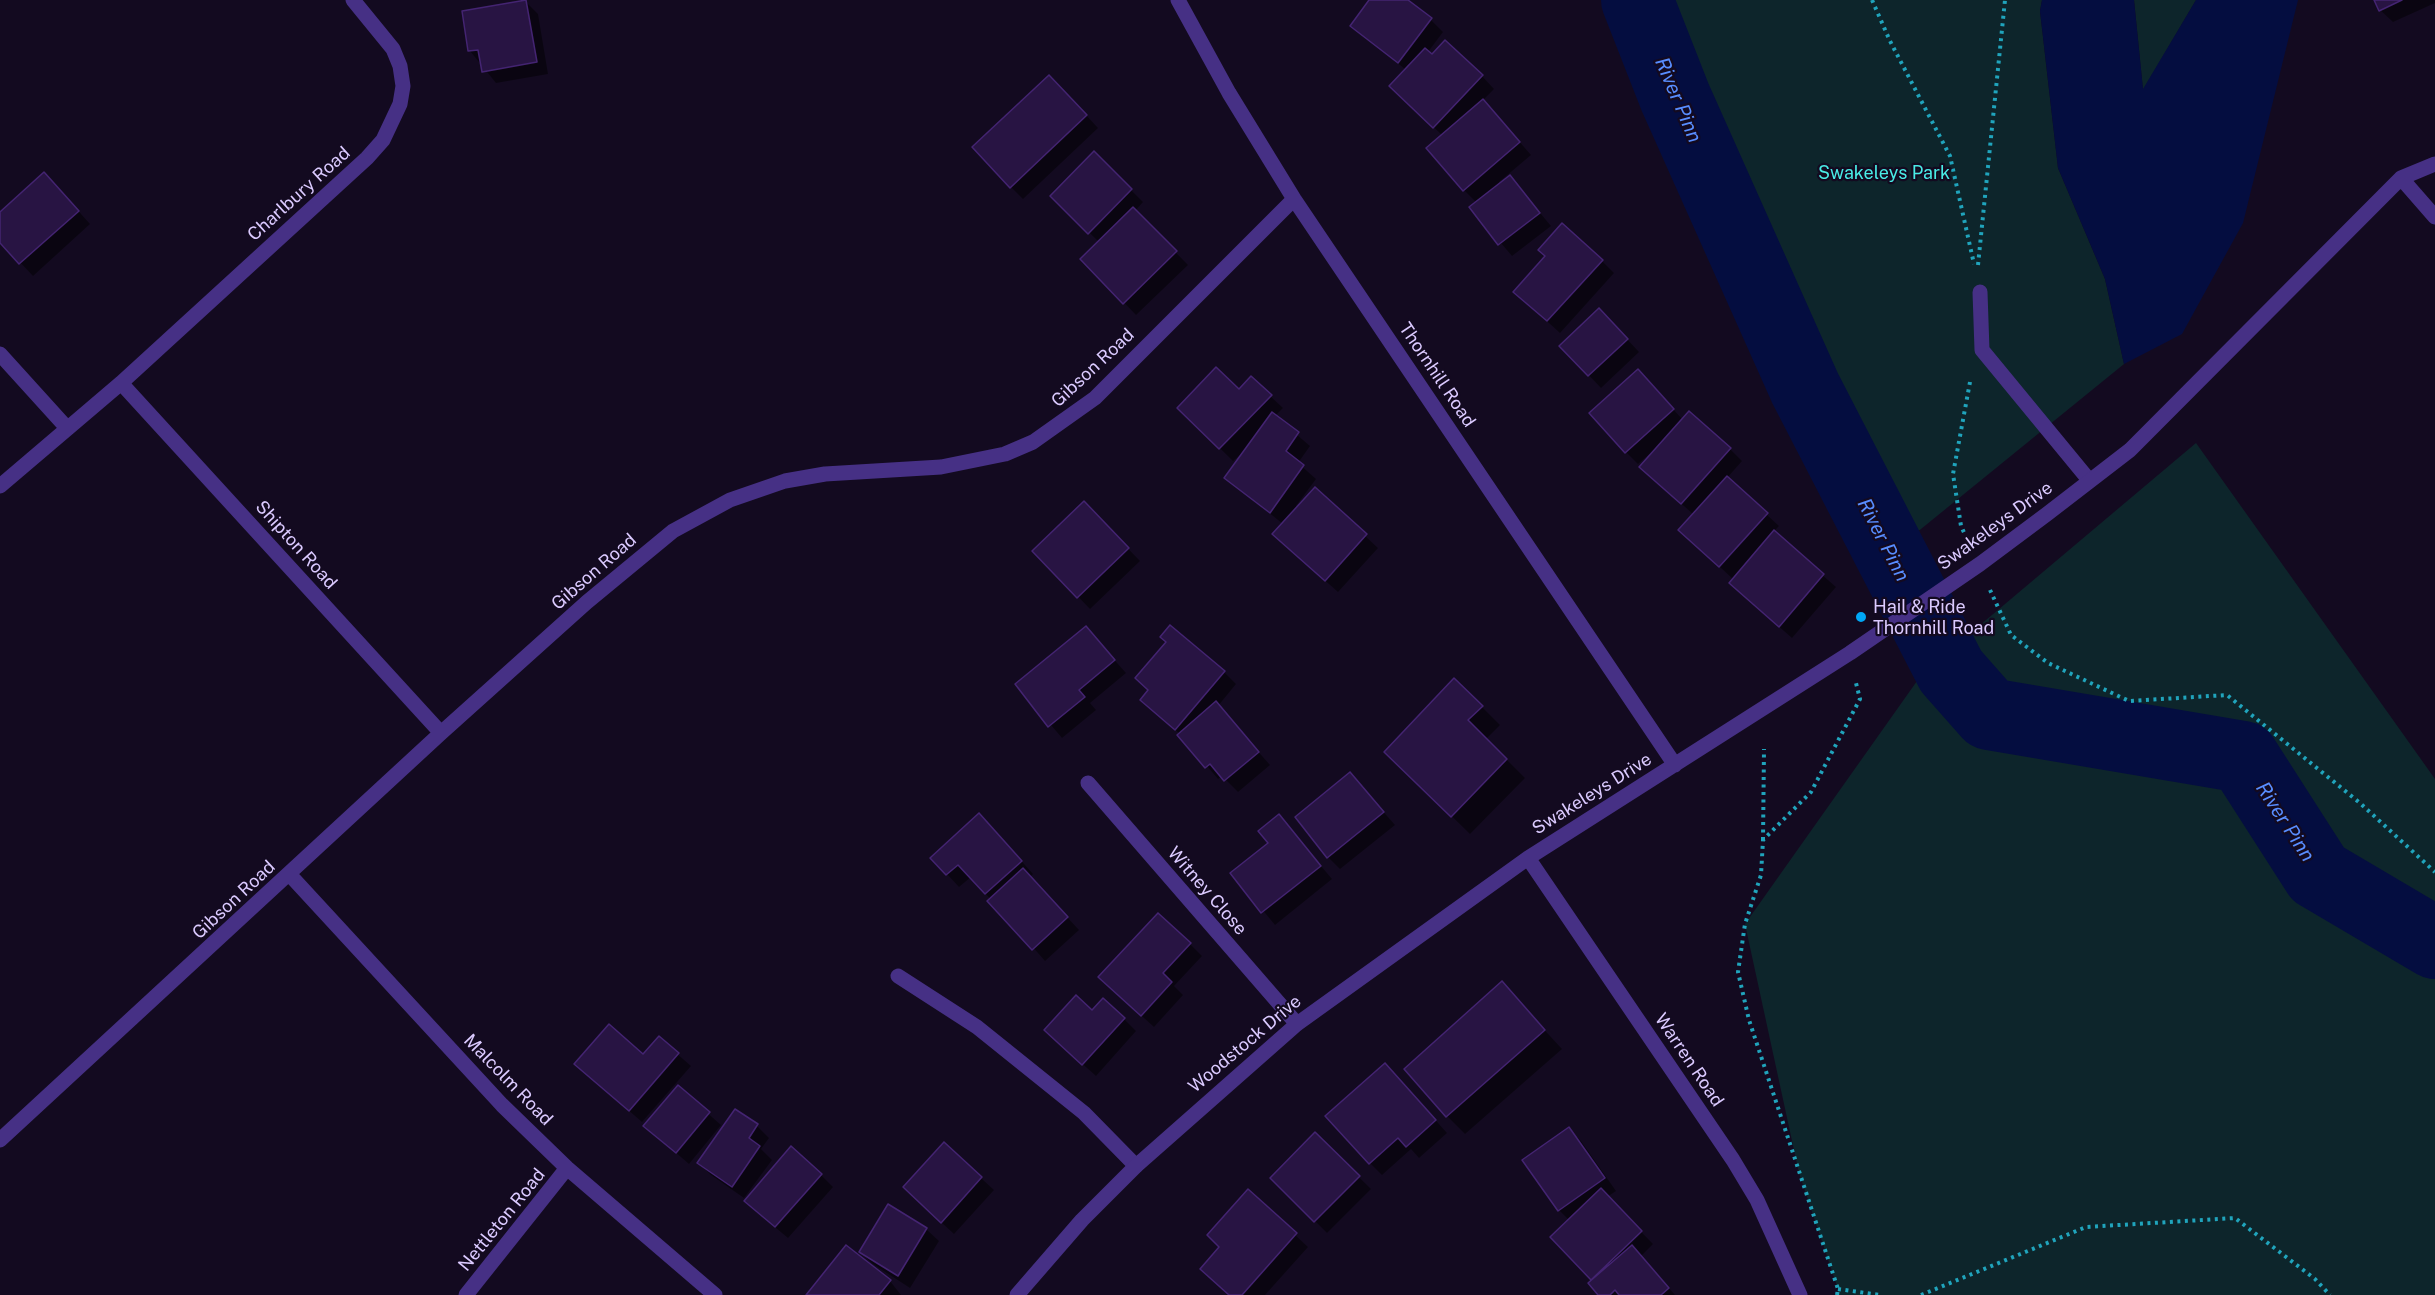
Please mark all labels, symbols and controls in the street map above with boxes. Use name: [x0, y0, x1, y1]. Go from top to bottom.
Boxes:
water label: River Pinn: [1649, 54, 1707, 146]
street label: Charlbury Road: [243, 142, 355, 246]
park label: Swakeleys Park: [1818, 162, 1950, 184]
street label: Thornhill Road: [1394, 319, 1480, 431]
street label: Gibson Road: [1047, 324, 1139, 412]
street label: Swakeleys Drive: [1933, 477, 2057, 575]
water label: River Pinn: [1852, 494, 1914, 586]
street label: Shipton Road: [251, 496, 341, 594]
street label: Gibson Road: [547, 529, 641, 615]
place label: Hail & Ride Thornhill Road: [1873, 596, 1994, 638]
marker: Hail & Ride Thornhill Road: [1854, 610, 1868, 624]
street label: Swakeleys Drive: [1528, 749, 1656, 839]
water label: River Pinn: [2250, 778, 2320, 866]
street label: Witney Close: [1163, 842, 1251, 940]
street label: Gibson Road: [188, 856, 280, 944]
street label: Woodstock Drive: [1184, 991, 1306, 1097]
street label: Warren Road: [1650, 1009, 1728, 1111]
street label: Malcolm Road: [459, 1030, 557, 1130]
street label: Nettleton Road: [454, 1164, 550, 1276]

